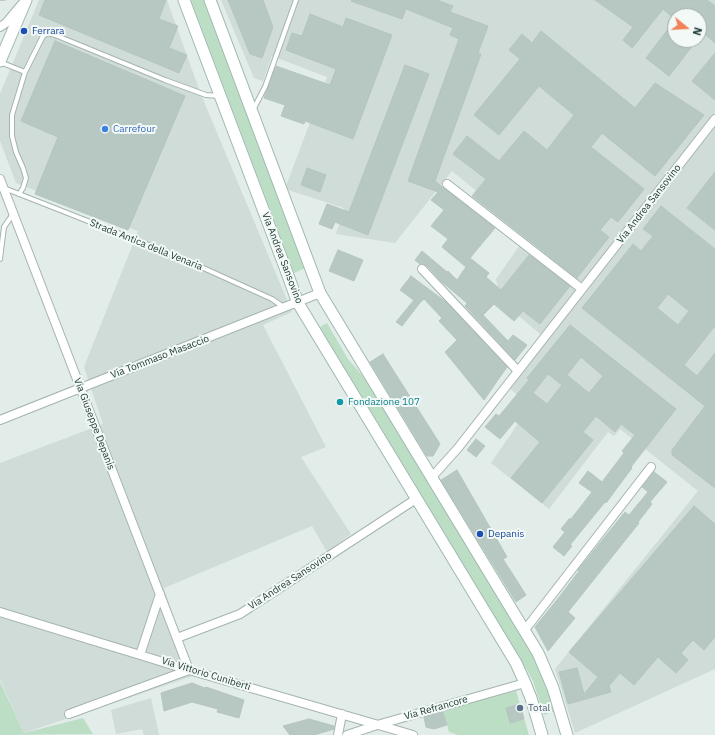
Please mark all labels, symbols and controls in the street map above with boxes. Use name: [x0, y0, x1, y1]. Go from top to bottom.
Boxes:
north arrow: [667, 8, 707, 48]
place label: Ferrara: [32, 25, 64, 37]
text: N: [690, 25, 705, 37]
marker: Ferrara: [19, 26, 29, 36]
place label: Carrefour: [113, 123, 155, 135]
marker: Carrefour: [100, 124, 110, 134]
street label: Via Andrea Sansovino: [614, 162, 684, 246]
street label: Via Andrea Sansovino: [259, 211, 305, 305]
street label: Strada Antica della Venaria: [88, 217, 204, 273]
street label: Via Tommaso Masaccio: [109, 333, 211, 381]
street label: Via Giuseppe Depanis: [71, 376, 117, 472]
place label: Fondazione 107: [348, 396, 420, 408]
marker: Fondazione 107: [335, 397, 345, 407]
place label: Depanis: [488, 528, 524, 540]
marker: Depanis: [475, 529, 485, 539]
street label: Via Andrea Sansovino: [246, 550, 334, 612]
street label: Via Vittorio Cuniberti: [160, 655, 252, 693]
street label: Via Refrancore: [403, 693, 469, 723]
place label: Total: [528, 702, 550, 714]
marker: Total: [515, 703, 525, 713]

